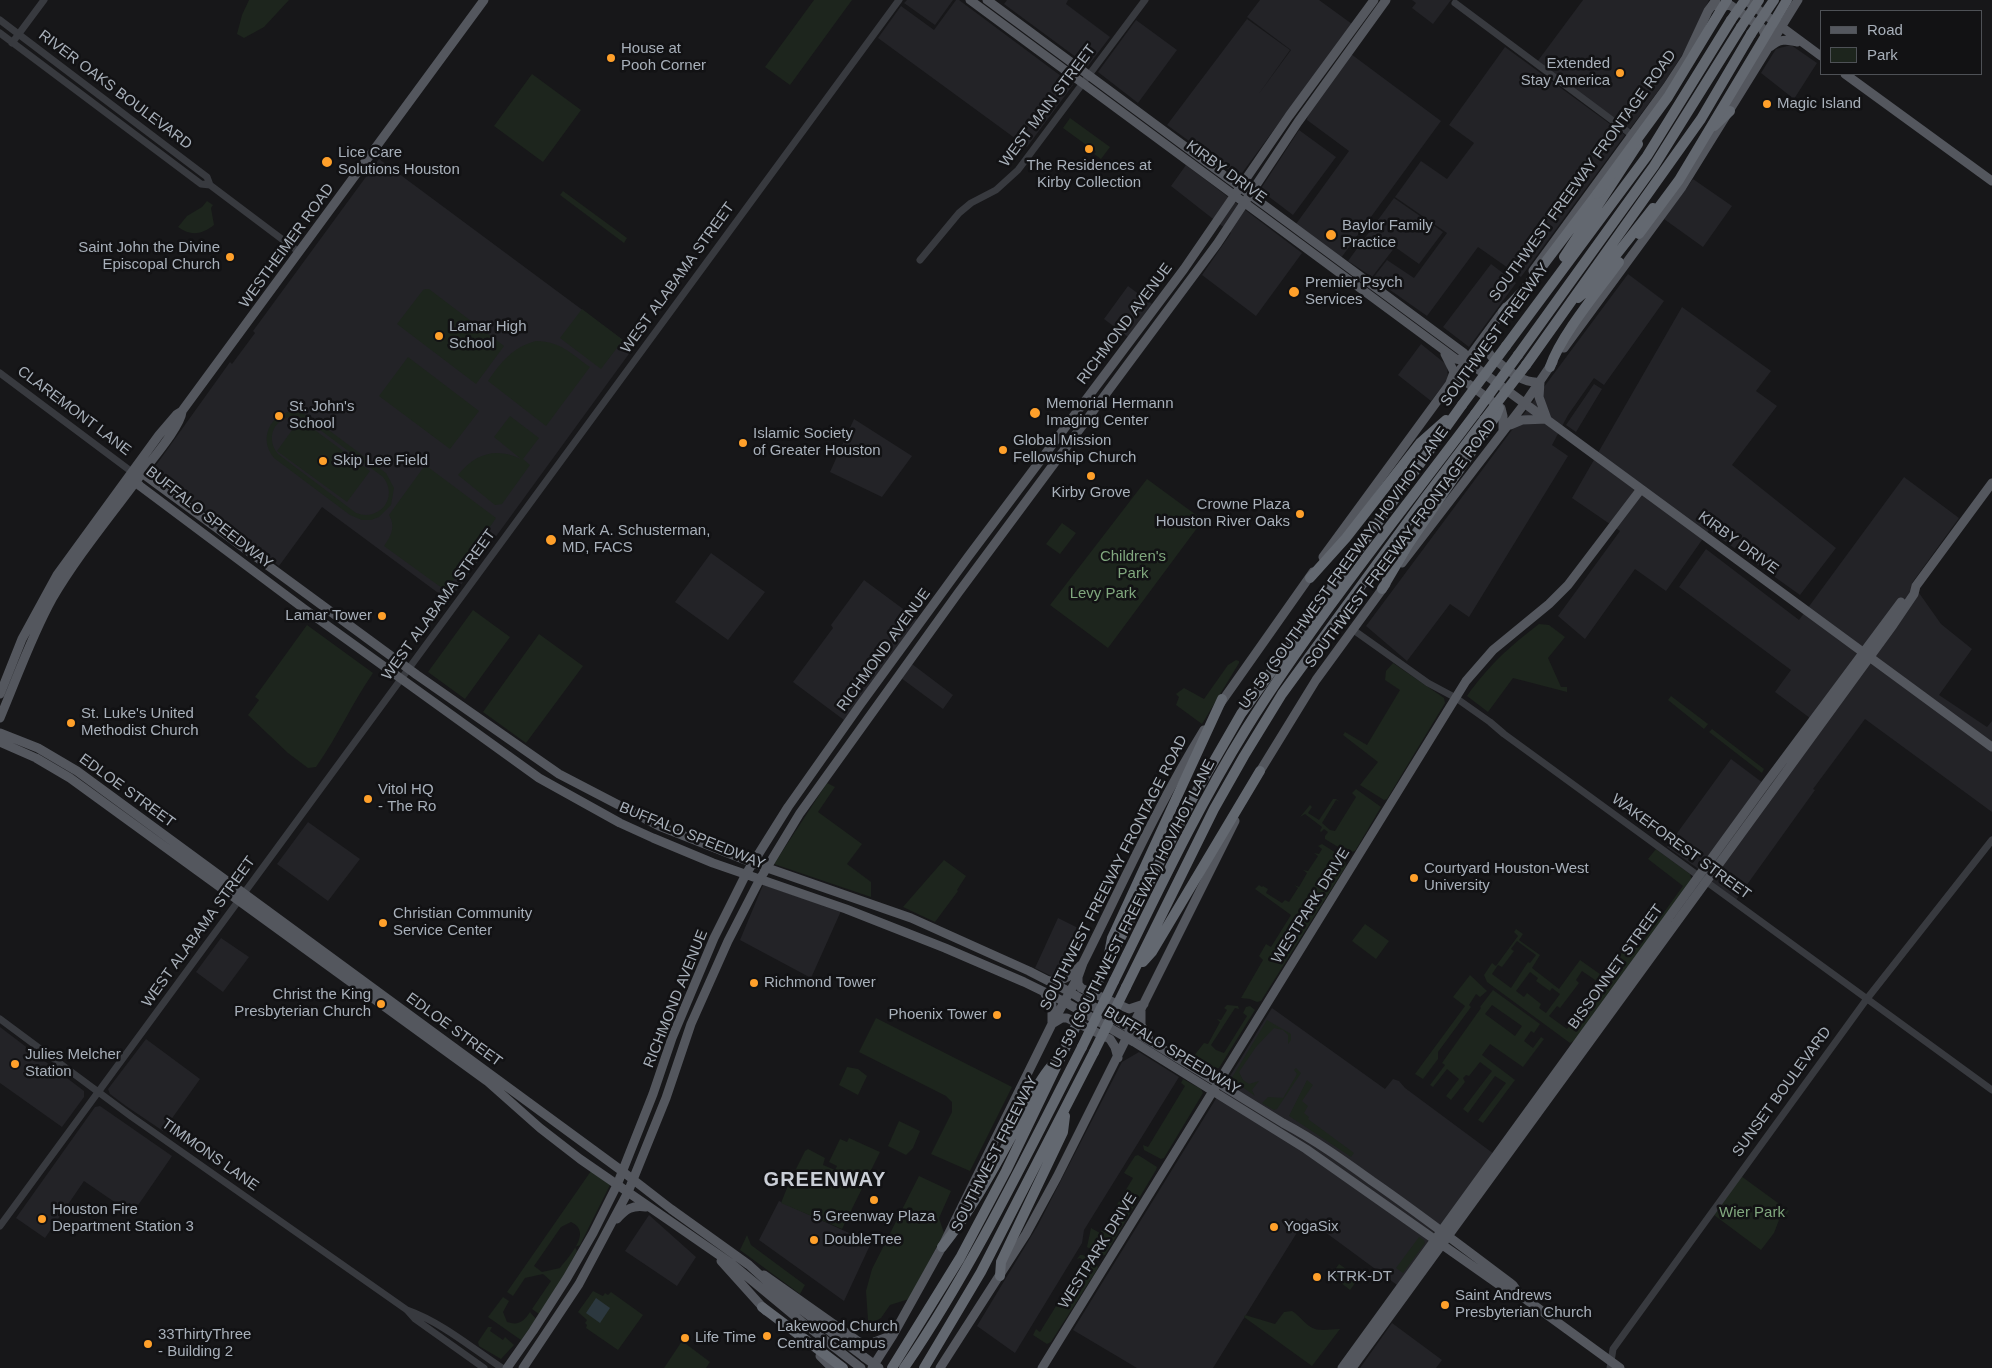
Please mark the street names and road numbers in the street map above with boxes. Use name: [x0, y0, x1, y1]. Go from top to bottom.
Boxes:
street label: RIVER OAKS BOULEVARD: [35, 26, 195, 154]
street label: WEST MAIN STREET: [996, 41, 1100, 171]
street label: SOUTHWEST FREEWAY FRONTAGE ROAD: [1486, 47, 1680, 305]
street label: KIRBY DRIVE: [1182, 137, 1270, 207]
street label: WESTHEIMER ROAD: [236, 180, 338, 312]
street label: WEST ALABAMA STREET: [617, 199, 739, 357]
street label: RICHMOND AVENUE: [1074, 260, 1176, 388]
street label: SOUTHWEST FREEWAY: [1437, 260, 1553, 410]
street label: CLAREMONT LANE: [14, 362, 134, 460]
street label: SOUTHWEST FREEWAY FRONTAGE ROAD: [1302, 416, 1500, 672]
street label: US 59 (SOUTHWEST FREEWAY) HOV/HOT LANE: [1236, 423, 1452, 713]
street label: BUFFALO SPEEDWAY: [142, 463, 276, 573]
street label: KIRBY DRIVE: [1694, 508, 1782, 578]
street label: WEST ALABAMA STREET: [378, 526, 500, 684]
street label: RICHMOND AVENUE: [833, 585, 935, 715]
street label: SOUTHWEST FREEWAY FRONTAGE ROAD: [1036, 732, 1192, 1014]
street label: EDLOE STREET: [76, 750, 178, 832]
street label: US 59 (SOUTHWEST FREEWAY) HOV/HOT LANE: [1047, 757, 1219, 1071]
street label: WAKEFOREST STREET: [1608, 790, 1754, 904]
street label: BUFFALO SPEEDWAY: [616, 798, 768, 874]
street label: WESTPARK DRIVE: [1268, 845, 1354, 967]
street label: WEST ALABAMA STREET: [138, 853, 260, 1011]
street label: BISSONNET STREET: [1565, 901, 1667, 1033]
street label: RICHMOND AVENUE: [640, 927, 712, 1071]
street label: EDLOE STREET: [403, 989, 505, 1071]
street label: BUFFALO SPEEDWAY: [1101, 1003, 1243, 1099]
street label: SUNSET BOULEVARD: [1729, 1023, 1835, 1161]
street label: SOUTHWEST FREEWAY: [948, 1073, 1042, 1235]
street label: TIMMONS LANE: [158, 1115, 262, 1195]
street label: WESTPARK DRIVE: [1055, 1190, 1141, 1312]

